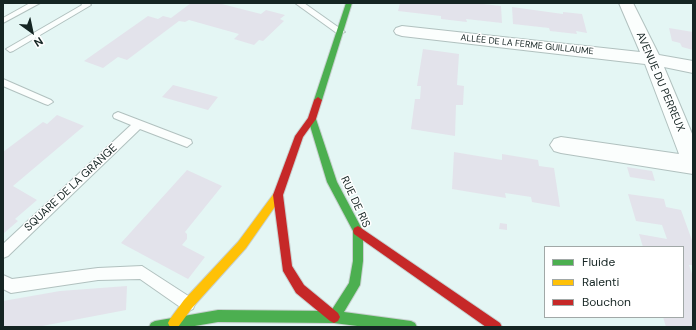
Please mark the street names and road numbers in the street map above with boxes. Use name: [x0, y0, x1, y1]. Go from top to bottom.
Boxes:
street label: AVENUE DU PERREUX: [633, 30, 687, 134]
street label: ALLÉE DE LA FERME GUILLAUME: [460, 33, 594, 57]
street label: SQUARE DE LA GRANGE: [22, 142, 120, 234]
street label: RUE DE RIS: [337, 174, 373, 230]

